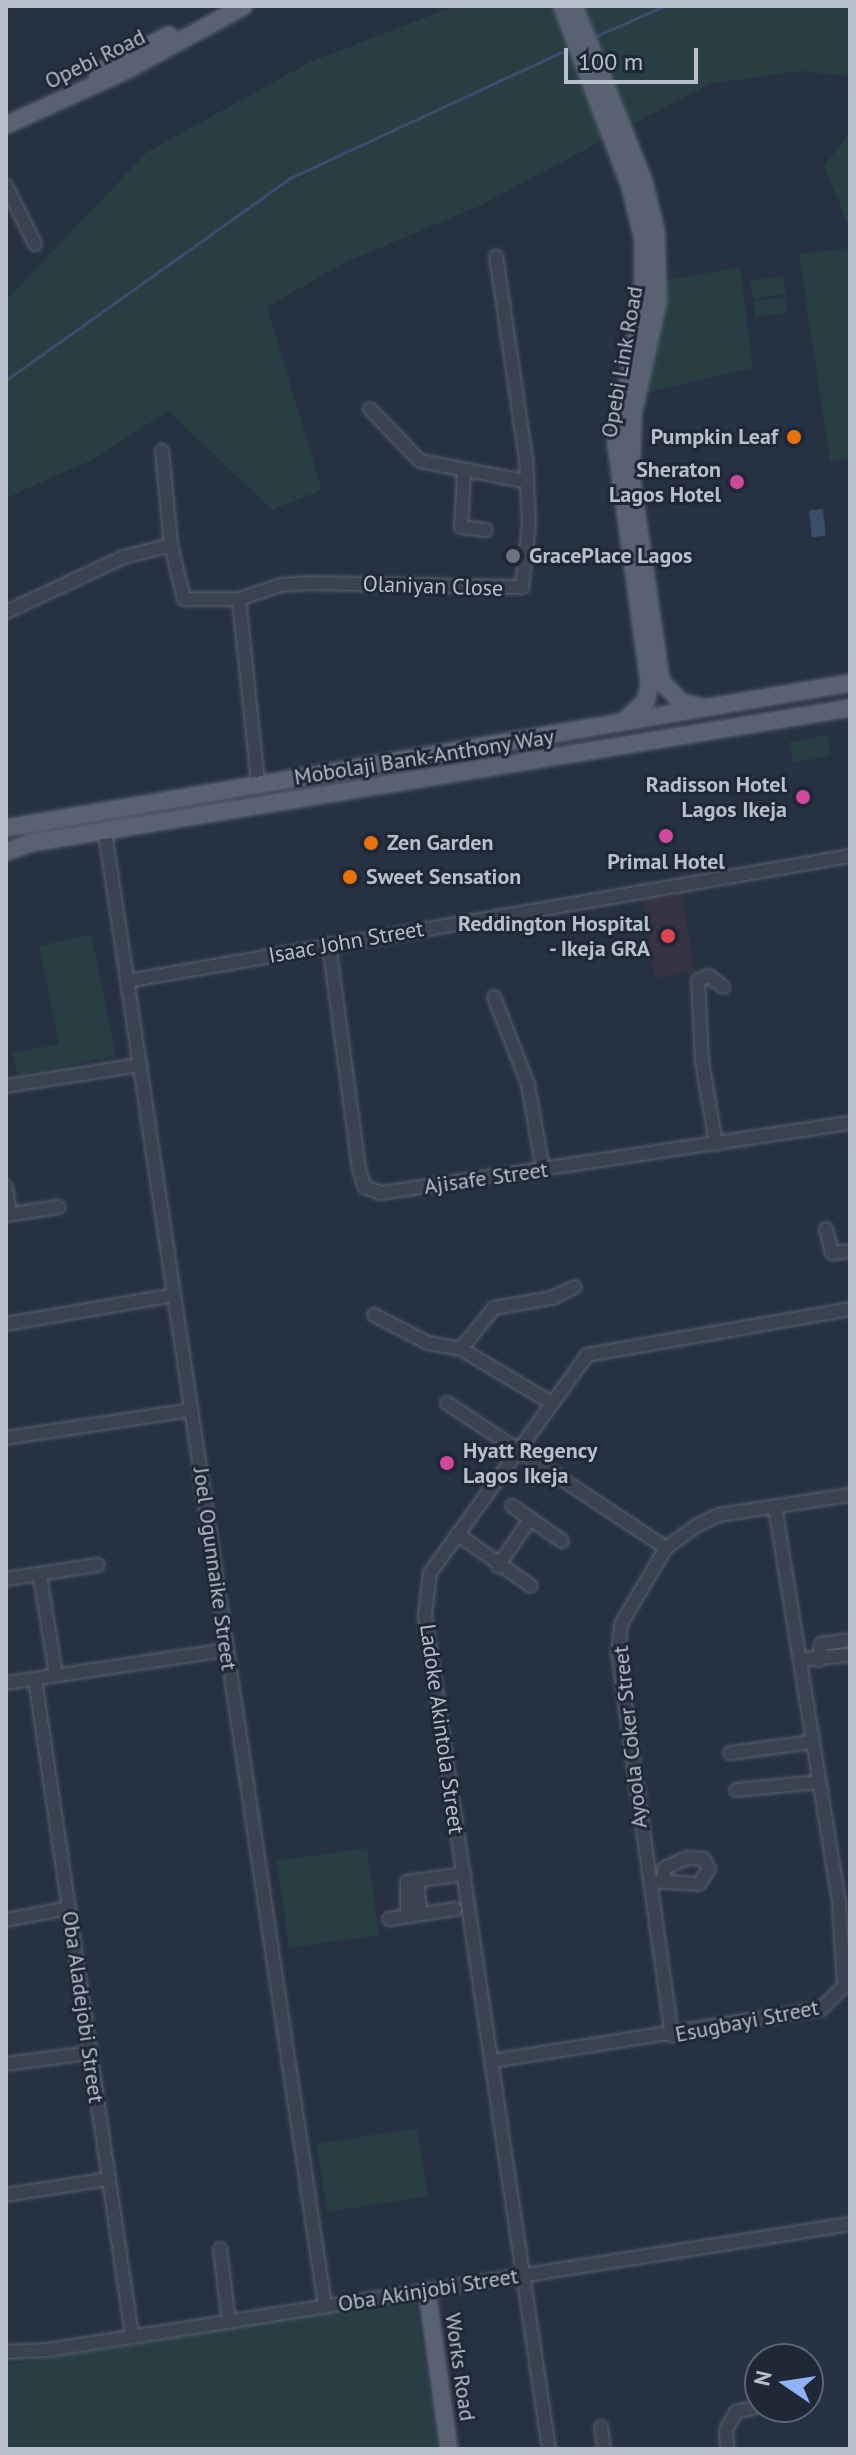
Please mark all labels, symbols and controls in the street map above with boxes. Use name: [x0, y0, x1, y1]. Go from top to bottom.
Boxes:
street label: Opebi Road: [41, 23, 149, 95]
scale bar: [568, 32, 702, 82]
text: 100 m: [578, 46, 643, 77]
street label: Opebi Link Road: [596, 284, 648, 440]
place label: Pumpkin Leaf: [651, 424, 778, 450]
marker: Pumpkin Leaf: [785, 428, 803, 446]
place label: Sheraton Lagos Hotel: [609, 456, 721, 508]
marker: Sheraton Lagos Hotel: [728, 473, 746, 491]
place label: GracePlace Lagos: [529, 543, 692, 569]
marker: GracePlace Lagos: [504, 547, 522, 565]
street label: Olaniyan Close: [362, 570, 504, 602]
street label: Mobolaji Bank-Anthony Way: [292, 723, 556, 791]
place label: Radisson Hotel Lagos Ikeja: [646, 771, 787, 822]
marker: Radisson Hotel Lagos Ikeja: [794, 788, 812, 806]
marker: Primal Hotel: [657, 827, 675, 845]
place label: Zen Garden: [387, 830, 494, 856]
marker: Zen Garden: [362, 834, 380, 852]
place label: Primal Hotel: [607, 849, 725, 875]
place label: Sweet Sensation: [366, 864, 521, 890]
marker: Sweet Sensation: [341, 868, 359, 886]
place label: Reddington Hospital - Ikeja GRA: [458, 910, 650, 962]
street label: Isaac John Street: [266, 915, 426, 969]
marker: Reddington Hospital - Ikeja GRA: [657, 925, 679, 947]
street label: Ajisafe Street: [422, 1156, 550, 1200]
place label: Hyatt Regency Lagos Ikeja: [463, 1437, 597, 1488]
marker: Hyatt Regency Lagos Ikeja: [438, 1454, 456, 1472]
street label: Joel Ogunnaike Street: [188, 1466, 242, 1672]
street label: Ladoke Akintola Street: [414, 1622, 470, 1836]
street label: Ayoola Coker Street: [607, 1644, 653, 1830]
street label: Oba Aladejobi Street: [56, 1909, 110, 2105]
street label: Esugbayi Street: [673, 1994, 821, 2048]
street label: Oba Akinjobi Street: [336, 2263, 520, 2317]
street label: Works Road: [439, 2311, 481, 2423]
north arrow: [744, 2343, 824, 2423]
text: N: [747, 2368, 778, 2388]

